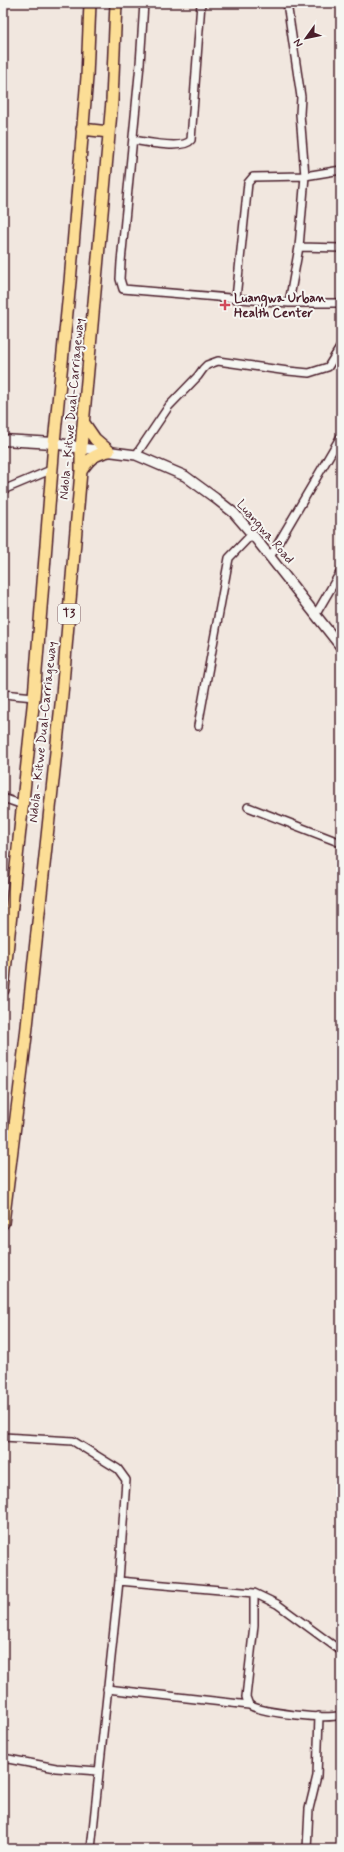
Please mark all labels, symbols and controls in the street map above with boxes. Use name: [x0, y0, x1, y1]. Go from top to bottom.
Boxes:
north arrow: [286, 18, 326, 58]
text: N: [291, 36, 306, 50]
place label: Luangwa Urban Health Center: [234, 290, 327, 322]
marker: Luangwa Urban Health Center: [219, 299, 231, 311]
street label: Ndola - Kitwe Dual-Carriageway: [56, 317, 88, 501]
street label: Luangwa Road: [232, 496, 298, 568]
road number: T3: [58, 604, 80, 624]
street label: Ndola - Kitwe Dual-Carriageway: [25, 640, 61, 824]

